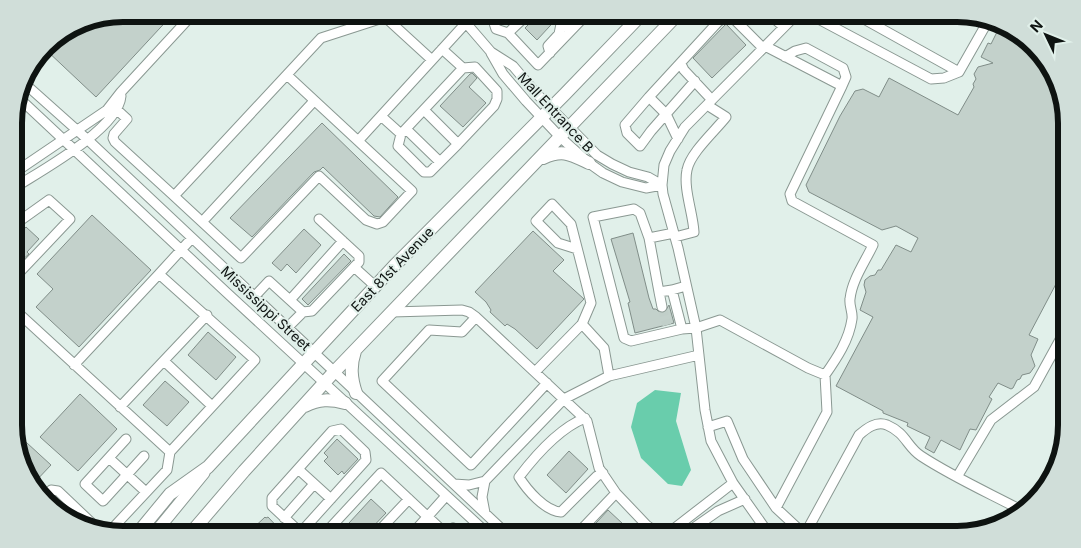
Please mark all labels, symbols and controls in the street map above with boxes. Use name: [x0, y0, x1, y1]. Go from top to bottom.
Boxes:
north arrow: [1021, 10, 1071, 60]
text: N: [1026, 16, 1046, 35]
street label: Mall Entrance B: [515, 68, 597, 156]
street label: East 81st Avenue: [347, 223, 437, 315]
street label: Mississippi Street: [218, 262, 315, 354]

